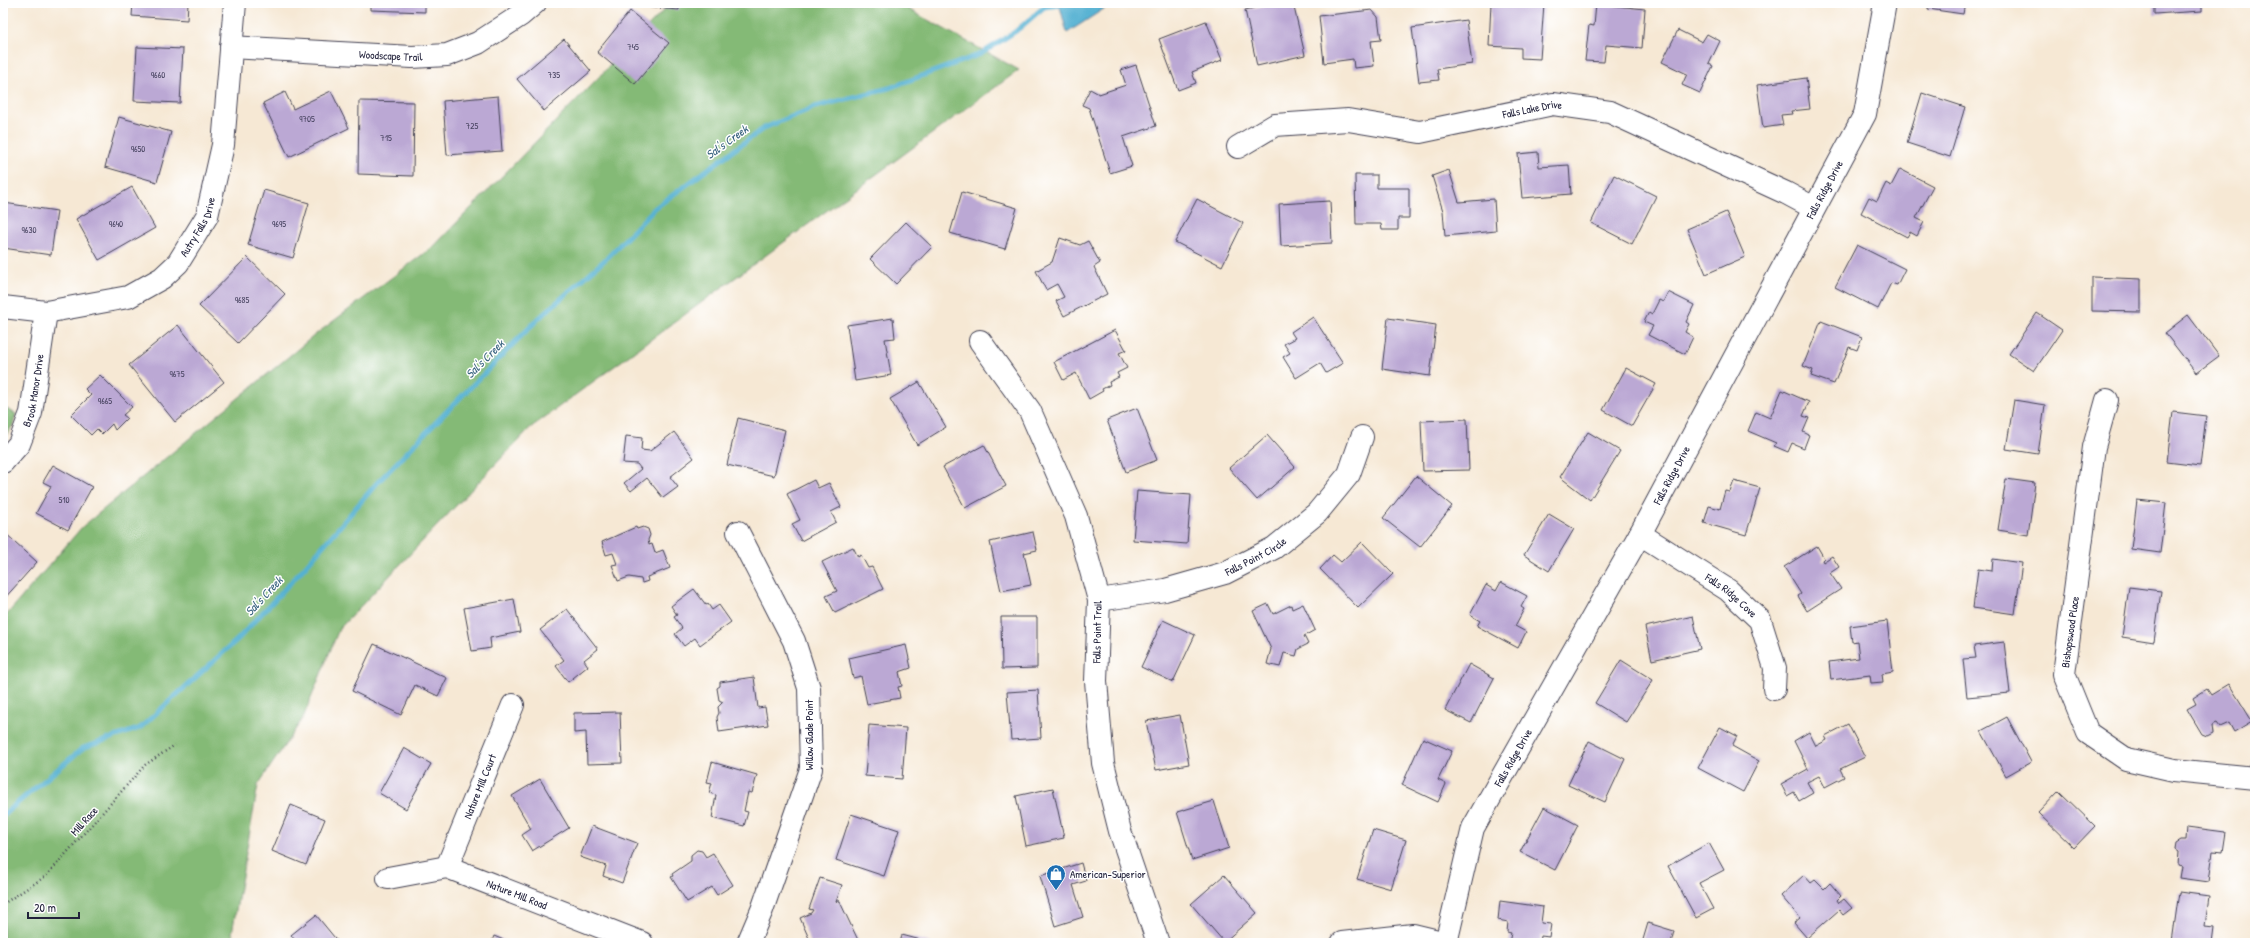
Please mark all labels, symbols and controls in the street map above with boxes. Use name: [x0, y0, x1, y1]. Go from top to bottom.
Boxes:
house number: 745: [627, 41, 639, 53]
street label: Woodscape Trail: [359, 47, 423, 64]
house number: 9660: [151, 69, 165, 81]
house number: 735: [548, 69, 560, 81]
street label: Falls Lake Drive: [1500, 97, 1564, 122]
house number: 9705: [299, 113, 315, 125]
house number: 725: [466, 120, 478, 132]
water label: Sal's Creek: [702, 120, 752, 163]
house number: 715: [380, 132, 392, 144]
house number: 9650: [131, 143, 145, 155]
street label: Falls Ridge Drive: [1803, 157, 1846, 222]
street label: Autry Falls Drive: [177, 195, 218, 259]
house number: 9640: [109, 218, 123, 230]
house number: 9695: [272, 218, 286, 230]
house number: 9630: [22, 224, 36, 236]
house number: 9685: [235, 294, 249, 306]
water label: Sal's Creek: [461, 335, 509, 382]
street label: Brook Manor Drive: [19, 353, 47, 429]
house number: 9675: [169, 368, 185, 380]
house number: 9665: [98, 395, 112, 407]
street label: Falls Ridge Drive: [1650, 443, 1693, 508]
house number: 510: [58, 494, 70, 506]
street label: Falls Point Circle: [1222, 533, 1290, 579]
street label: Falls Ridge Cove: [1702, 570, 1760, 621]
water label: Sal's Creek: [241, 571, 287, 619]
street label: Bishopswood Place: [2058, 595, 2082, 669]
street label: Falls Point Trail: [1089, 601, 1105, 664]
street label: Willow Glade Point: [802, 699, 816, 770]
street label: Falls Ridge Drive: [1490, 726, 1535, 790]
street label: Nature Mill Court: [460, 752, 499, 821]
street label: Mill Race: [67, 803, 101, 838]
shop icon: American-Superior: [1045, 863, 1067, 891]
place label: American-Superior: [1070, 867, 1147, 881]
street label: Nature Mill Road: [485, 876, 550, 913]
scale bar: [28, 894, 79, 920]
text: 20 m: [34, 899, 56, 916]

